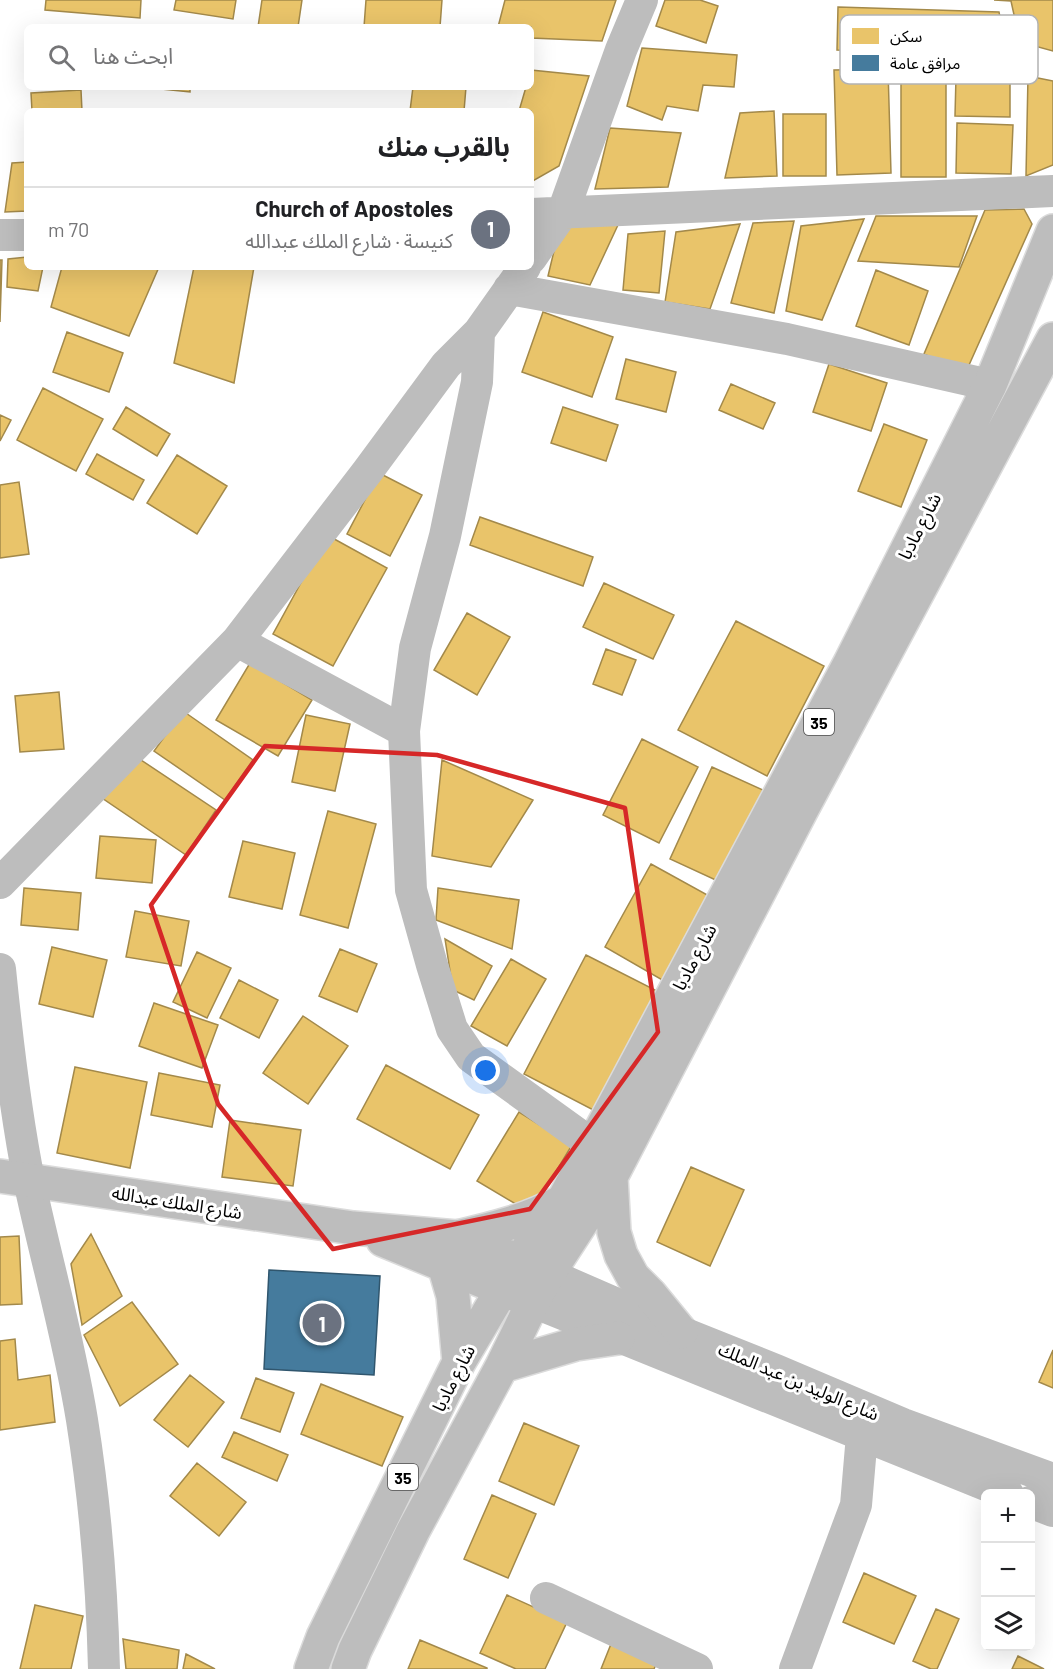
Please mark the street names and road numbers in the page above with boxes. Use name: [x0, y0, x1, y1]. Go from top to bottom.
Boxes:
street label: شارع مادبا: [893, 489, 949, 565]
road number: 35: [804, 709, 834, 735]
street label: شارع مادبا: [667, 920, 724, 996]
street label: شارع الملك عبدالله: [110, 1181, 244, 1227]
street label: شارع الوليد بن عبد الملك: [714, 1337, 882, 1428]
street label: شارع مادبا: [427, 1341, 483, 1417]
road number: 35: [388, 1464, 418, 1490]

